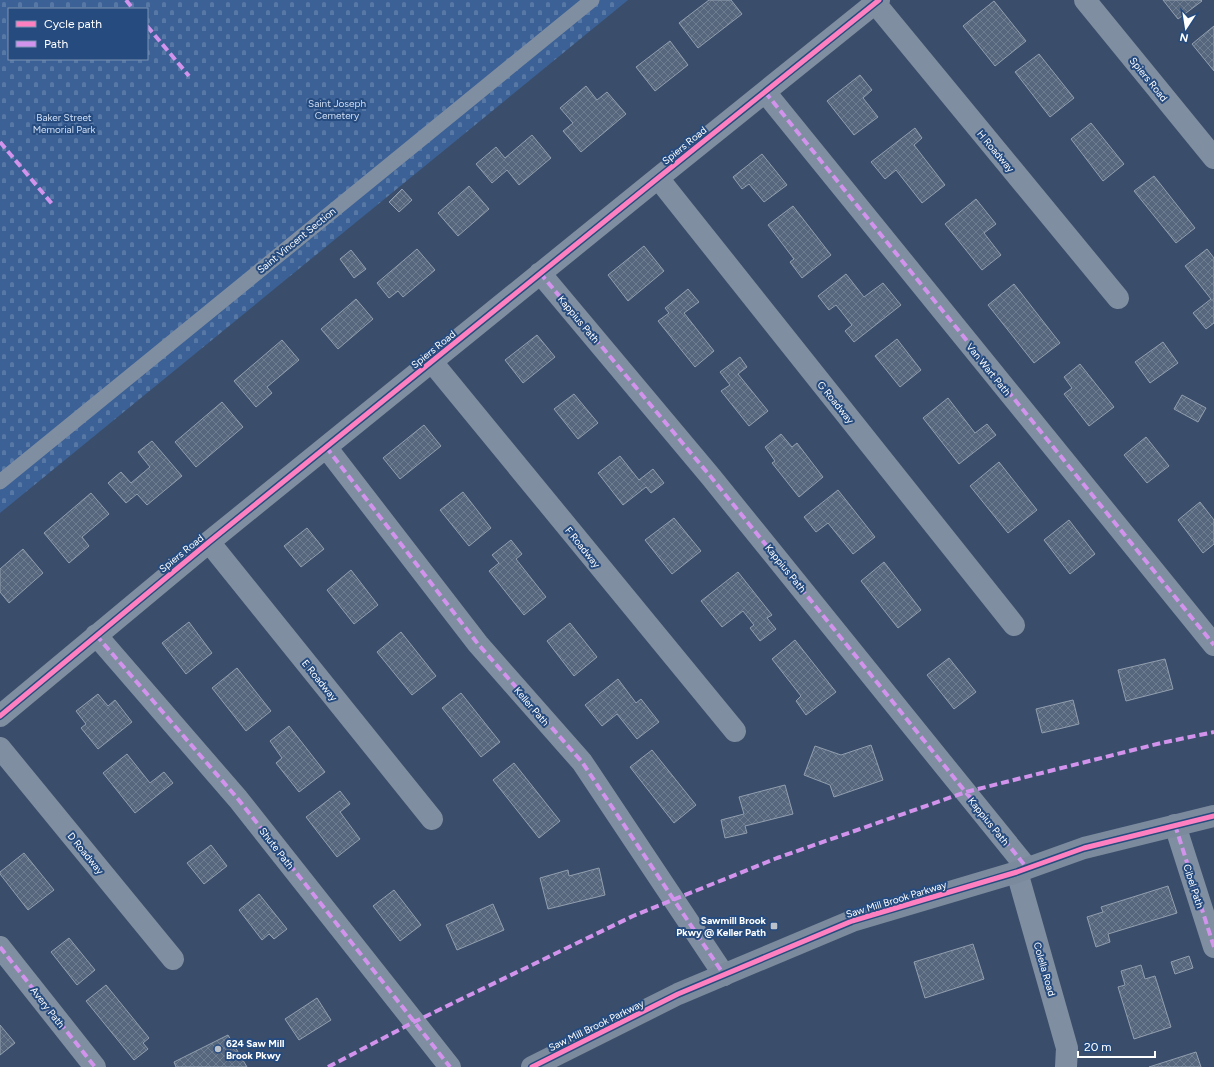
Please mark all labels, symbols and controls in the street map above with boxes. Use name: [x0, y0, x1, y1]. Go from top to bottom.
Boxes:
legend: [8, 8, 148, 60]
north arrow: [1166, 8, 1206, 48]
text: Cycle path: [44, 17, 102, 31]
text: N: [1179, 30, 1190, 45]
text: Path: [44, 37, 68, 51]
street label: Spiers Road: [1127, 54, 1171, 104]
park label: Saint Joseph Cemetery: [308, 97, 366, 122]
park label: Baker Street Memorial Park: [33, 111, 96, 136]
street label: Spiers Road: [659, 123, 709, 167]
street label: H Roadway: [974, 128, 1017, 176]
street label: Saint Vincent Section: [254, 204, 339, 276]
street label: Kappius Path: [555, 293, 603, 346]
street label: Spiers Road: [408, 327, 458, 371]
street label: Van Wart Path: [963, 340, 1014, 398]
street label: G Roadway: [814, 378, 857, 427]
street label: F Roadway: [562, 524, 604, 571]
street label: Spiers Road: [156, 531, 206, 575]
street label: Kappius Path: [762, 542, 809, 595]
street label: E Roadway: [299, 657, 341, 704]
street label: Keller Path: [511, 684, 552, 729]
street label: Kappius Path: [965, 795, 1012, 848]
street label: Shute Path: [256, 825, 297, 872]
street label: D Roadway: [65, 830, 107, 878]
street label: Cibel Path: [1180, 862, 1207, 910]
street label: Saw Mill Brook Parkway: [844, 878, 949, 921]
place label: Sawmill Brook Pkwy @ Keller Path: [676, 914, 767, 939]
marker: Sawmill Brook Pkwy @ Keller Path: [769, 921, 779, 931]
street label: Colella Road: [1031, 941, 1058, 998]
street label: Avery Path: [28, 984, 68, 1031]
street label: Saw Mill Brook Parkway: [546, 996, 647, 1054]
scale bar: [1078, 1033, 1155, 1059]
place label: 624 Saw Mill Brook Pkwy: [226, 1037, 284, 1062]
text: 20 m: [1084, 1040, 1112, 1054]
marker: 624 Saw Mill Brook Pkwy: [213, 1044, 223, 1054]

